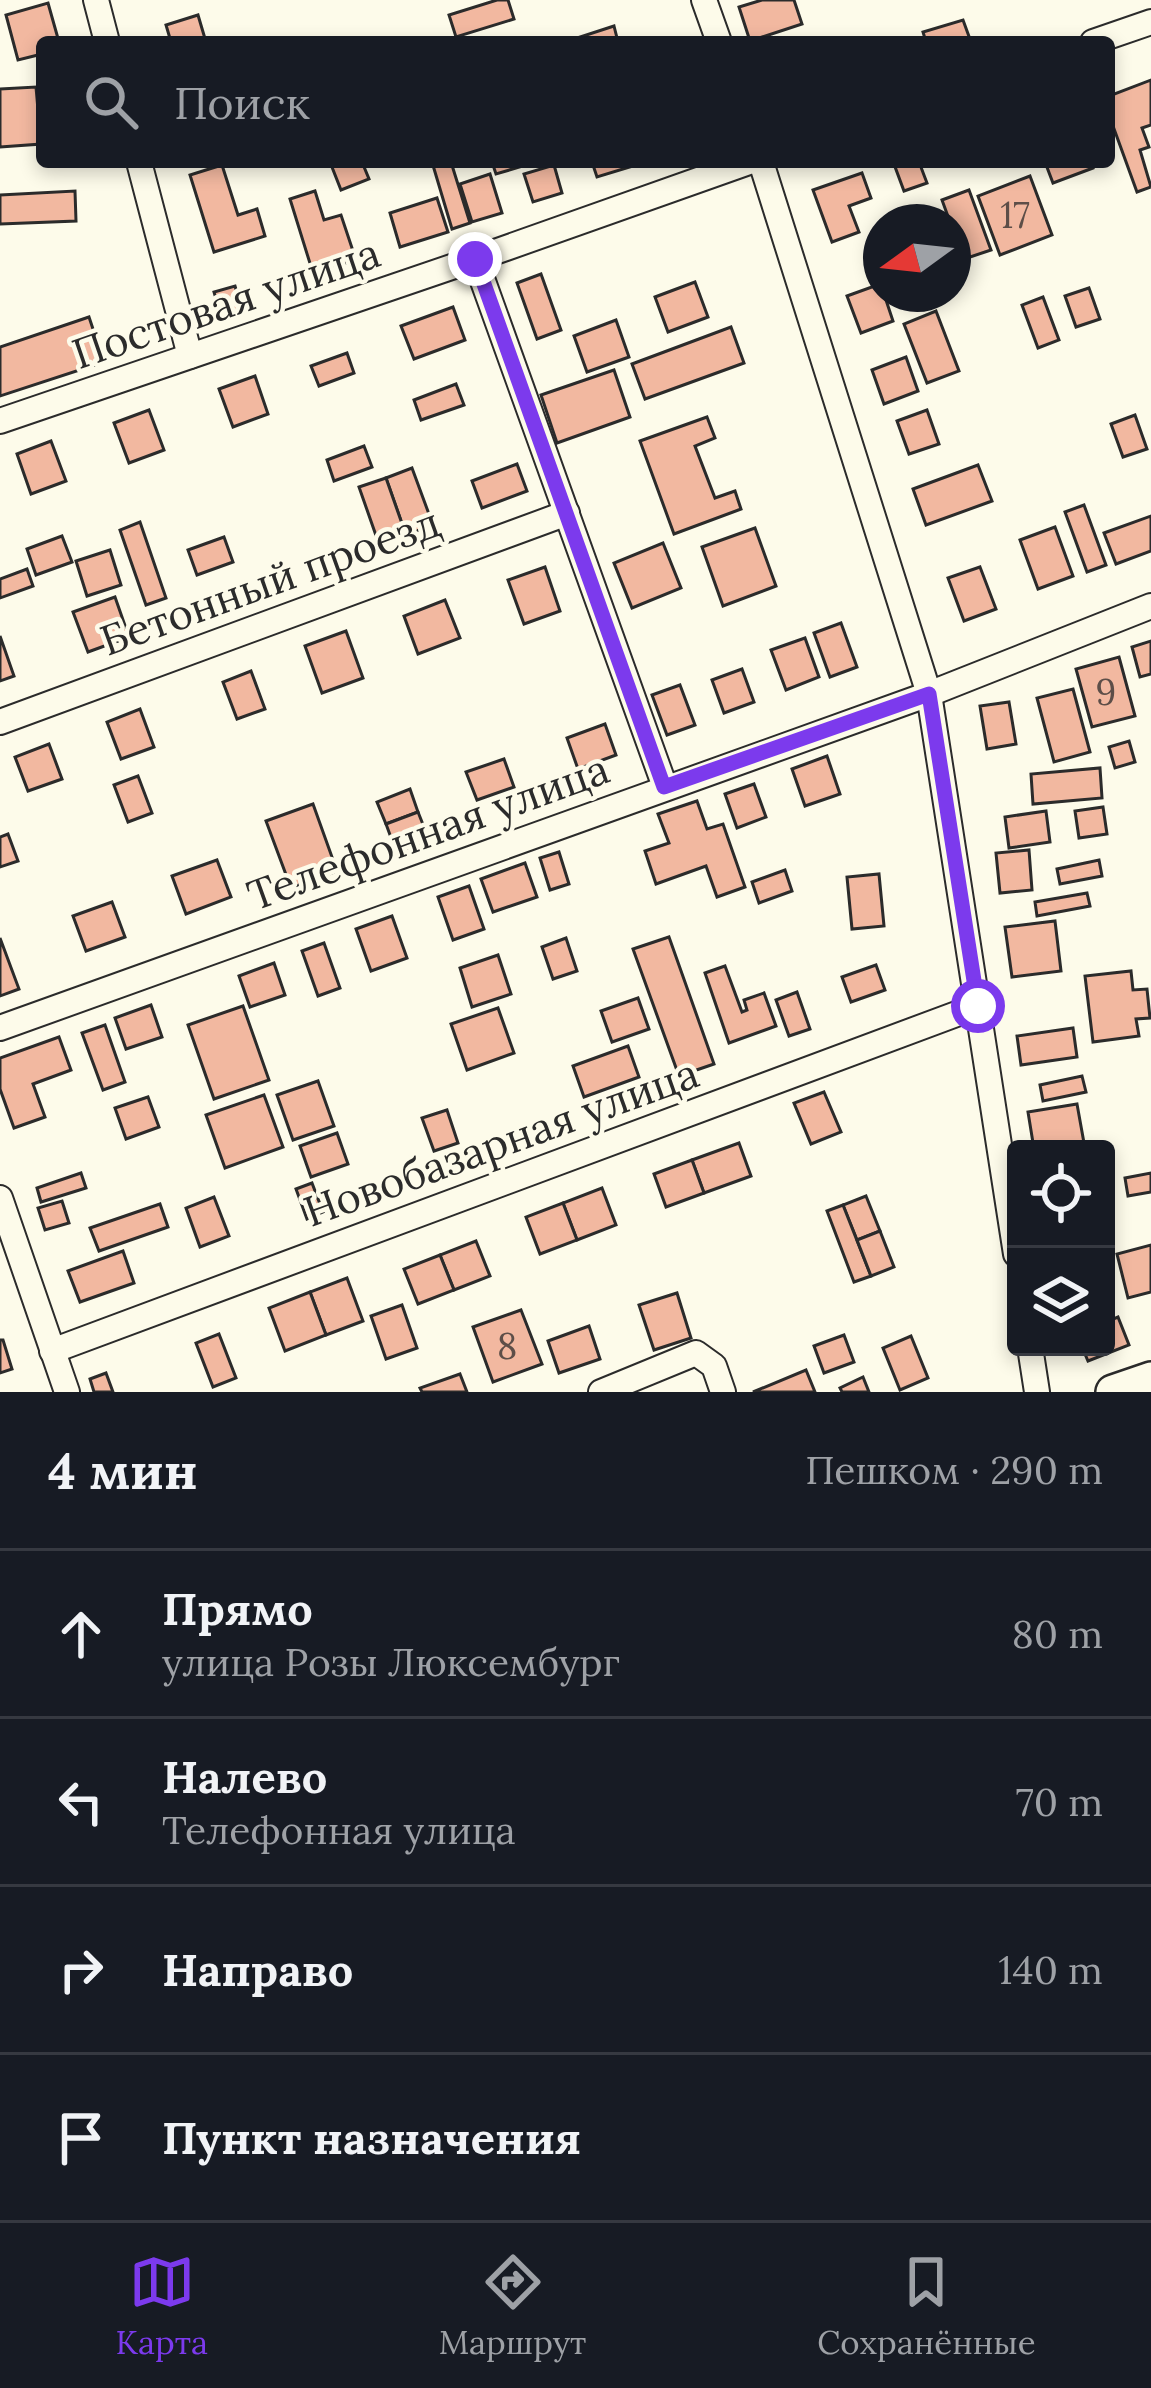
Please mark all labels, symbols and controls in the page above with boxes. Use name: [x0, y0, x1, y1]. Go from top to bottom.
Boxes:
search box: [36, 36, 1115, 168]
icon: search: [78, 69, 144, 135]
text: Поиск: [174, 74, 310, 131]
house number: 17: [1000, 192, 1030, 238]
north arrow: [863, 204, 971, 312]
street label: Постовая улица: [65, 225, 387, 381]
route end: [448, 232, 502, 286]
street label: Бетонный проезд: [93, 495, 447, 667]
house number: 9: [1096, 669, 1116, 715]
street label: Телефонная улица: [240, 741, 616, 923]
route start: [951, 979, 1005, 1033]
street label: Новобазарная улица: [296, 1046, 706, 1238]
map controls: [1007, 1140, 1115, 1356]
button: locate: [1007, 1140, 1115, 1248]
button: layers: [1007, 1248, 1115, 1356]
house number: 8: [497, 1323, 517, 1369]
text: 4 мин: [48, 1438, 198, 1503]
text: Пешком · 290 m: [805, 1445, 1103, 1495]
text: Прямо: [162, 1580, 313, 1637]
icon: ahead: [48, 1601, 114, 1667]
text: 80 m: [1012, 1609, 1103, 1659]
text: улица Розы Люксембург: [162, 1637, 620, 1687]
text: Налево: [162, 1748, 327, 1805]
icon: left: [48, 1769, 114, 1835]
text: 70 m: [1016, 1777, 1103, 1827]
text: Телефонная улица: [162, 1805, 516, 1855]
icon: right: [48, 1937, 114, 2003]
text: Направо: [162, 1941, 353, 1998]
text: 140 m: [998, 1945, 1103, 1995]
icon: arrive: [48, 2105, 114, 2171]
text: Пункт назначения: [162, 2109, 581, 2166]
tab: Карта: [115, 2249, 208, 2363]
tab: Маршрут: [439, 2249, 586, 2363]
tab: Сохранённые: [817, 2249, 1036, 2363]

